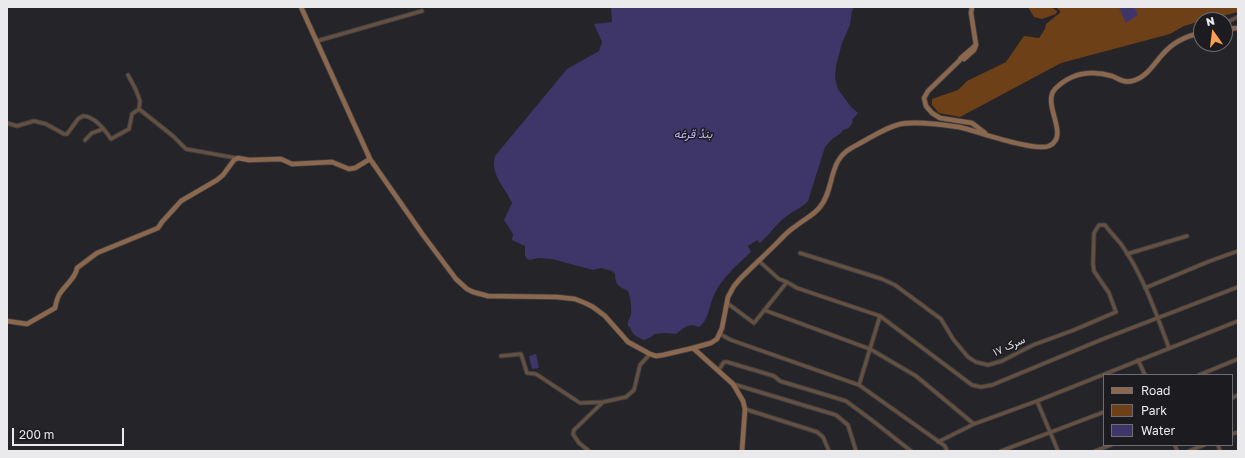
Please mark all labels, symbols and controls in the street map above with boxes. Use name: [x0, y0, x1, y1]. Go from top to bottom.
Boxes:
north arrow: [1193, 12, 1233, 52]
text: N: [1205, 14, 1216, 28]
water label: بندٔ قرغه: [674, 127, 712, 141]
street label: سرک ۱۷: [991, 333, 1027, 359]
legend: [1103, 374, 1233, 446]
text: Road: [1141, 383, 1170, 398]
text: Park: [1141, 403, 1167, 418]
scale bar: [14, 420, 126, 446]
text: Water: [1141, 423, 1175, 438]
text: 200 m: [19, 427, 54, 442]

